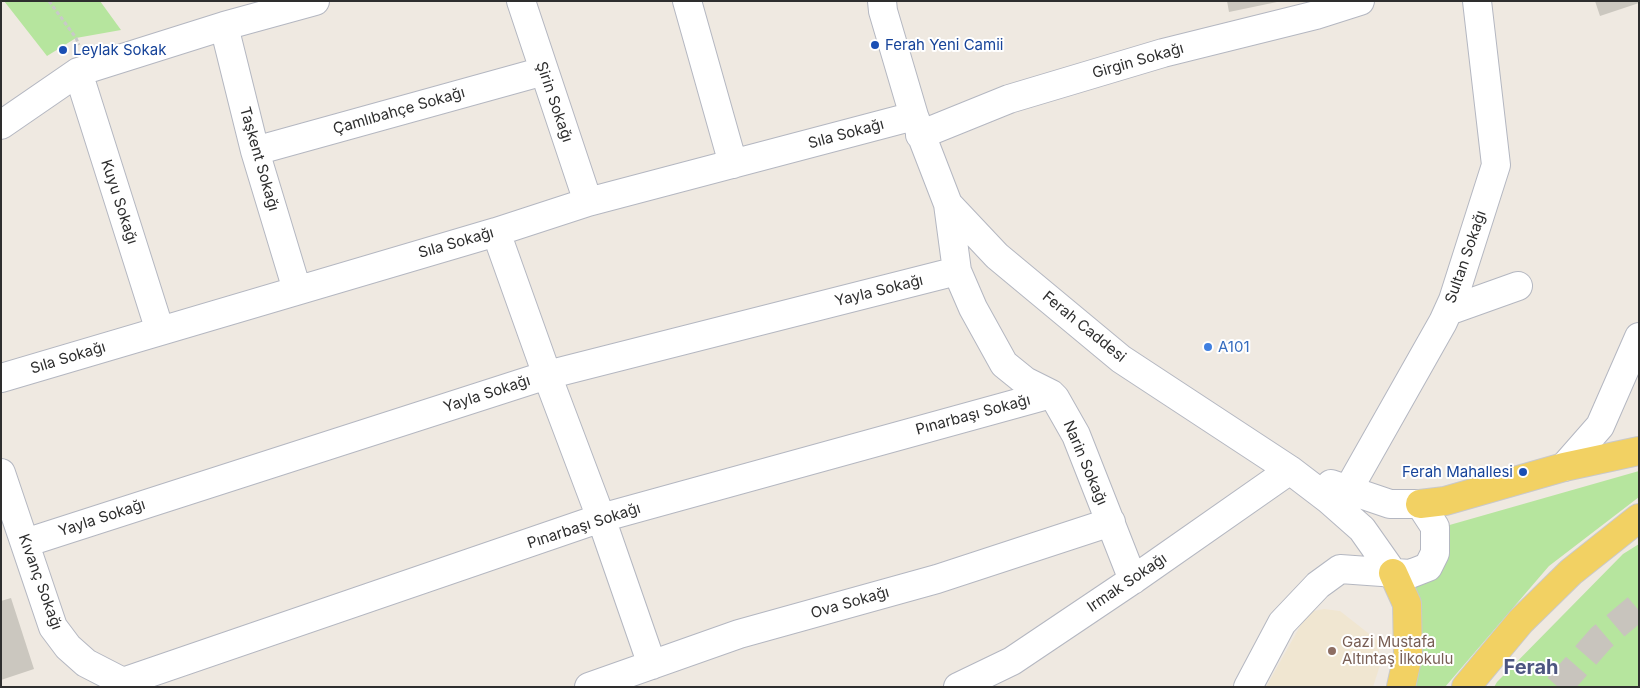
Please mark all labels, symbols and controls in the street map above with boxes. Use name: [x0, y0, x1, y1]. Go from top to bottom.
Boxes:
place label: Ferah Yeni Camii: [885, 36, 1003, 54]
marker: Ferah Yeni Camii: [869, 39, 881, 51]
street label: Girgin Sokağı: [1090, 39, 1186, 83]
place label: Leylak Sokak: [73, 41, 166, 59]
marker: Leylak Sokak: [57, 44, 69, 56]
street label: Şirin Sokağı: [532, 59, 576, 145]
street label: Çamlıbahçe Sokağı: [331, 84, 467, 138]
street label: Taşkent Sokağı: [236, 105, 282, 213]
street label: Sıla Sokağı: [806, 115, 886, 153]
street label: Kuyu Sokağı: [97, 157, 141, 247]
street label: Sultan Sokağı: [1442, 208, 1490, 306]
street label: Sıla Sokağı: [416, 224, 496, 262]
street label: Yayla Sokağı: [833, 271, 925, 311]
street label: Ferah Caddesi: [1039, 288, 1129, 366]
street label: Sıla Sokağı: [28, 338, 108, 378]
place label: A101: [1218, 338, 1250, 356]
marker: A101: [1202, 341, 1214, 353]
street label: Yayla Sokağı: [441, 372, 533, 416]
street label: Pınarbaşı Sokağı: [914, 391, 1032, 439]
street label: Narin Sokağı: [1059, 418, 1111, 508]
place label: Ferah Mahallesi: [1402, 463, 1513, 481]
marker: Ferah Mahallesi: [1517, 466, 1529, 478]
street label: Yayla Sokağı: [56, 496, 148, 540]
street label: Pınarbaşı Sokağı: [525, 499, 643, 553]
street label: Kıvanç Sokağı: [14, 532, 66, 632]
street label: Irmak Sokağı: [1084, 550, 1170, 616]
street label: Ova Sokağı: [809, 583, 891, 623]
place label: Gazi Mustafa Altıntaş İlkokulu: [1342, 633, 1453, 668]
marker: Gazi Mustafa Altıntaş İlkokulu: [1326, 645, 1338, 657]
district label: Ferah: [1503, 656, 1559, 680]

